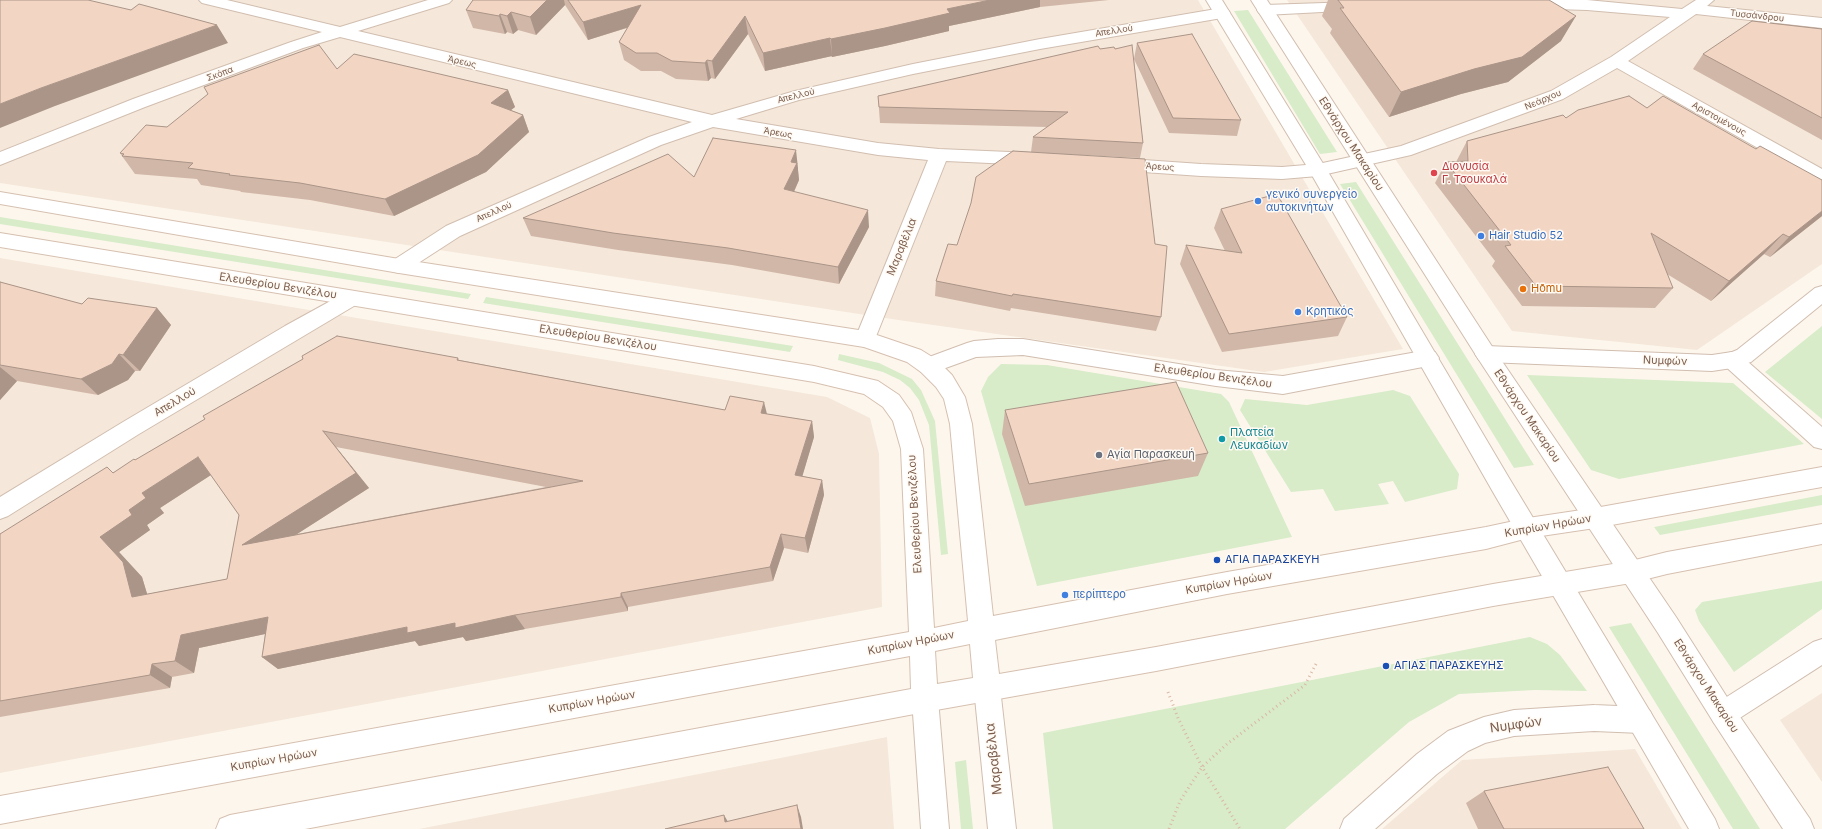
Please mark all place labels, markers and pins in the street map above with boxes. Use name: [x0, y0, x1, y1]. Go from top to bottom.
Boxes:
place label: Διονυσία Γ. Τσουκαλά: [1442, 160, 1507, 186]
marker: Διονυσία Γ. Τσουκαλά: [1429, 168, 1439, 178]
place label: γενικό συνεργείο αυτοκινήτων: [1266, 188, 1357, 214]
marker: γενικό συνεργείο αυτοκινήτων: [1253, 196, 1263, 206]
place label: Hair Studio 52: [1489, 229, 1563, 243]
marker: Hair Studio 52: [1476, 231, 1486, 241]
place label: Hōmu: [1531, 282, 1562, 296]
marker: Hōmu: [1518, 284, 1528, 294]
place label: Κρητικός: [1306, 305, 1353, 319]
marker: Κρητικός: [1293, 307, 1303, 317]
place label: Πλατεία Λευκαδίων: [1230, 426, 1288, 452]
marker: Πλατεία Λευκαδίων: [1217, 434, 1227, 444]
place label: Αγία Παρασκευή: [1107, 448, 1195, 462]
marker: Αγία Παρασκευή: [1094, 450, 1104, 460]
place label: ΑΓΙΑ ΠΑΡΑΣΚΕΥΗ: [1225, 553, 1319, 567]
marker: ΑΓΙΑ ΠΑΡΑΣΚΕΥΗ: [1212, 555, 1222, 565]
place label: περίπτερο: [1073, 588, 1126, 602]
marker: περίπτερο: [1060, 590, 1070, 600]
place label: ΑΓΙΑΣ ΠΑΡΑΣΚΕΥΗΣ: [1394, 659, 1504, 673]
marker: ΑΓΙΑΣ ΠΑΡΑΣΚΕΥΗΣ: [1381, 661, 1391, 671]

